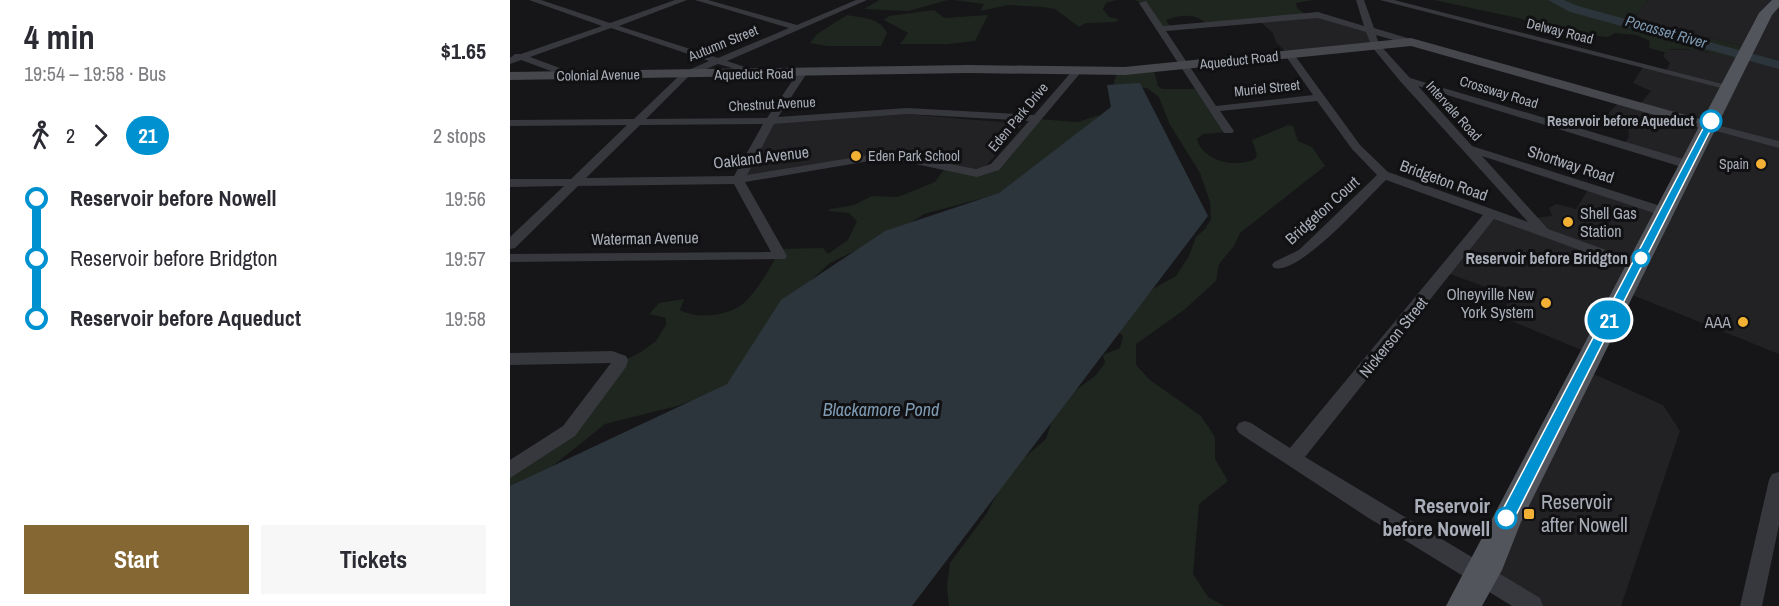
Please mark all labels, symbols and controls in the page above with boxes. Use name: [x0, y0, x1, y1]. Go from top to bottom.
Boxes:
water label: Pocasset River: [1623, 10, 1710, 53]
street label: Delway Road: [1525, 14, 1595, 48]
text: 4 min: [24, 15, 95, 59]
street label: Autumn Street: [685, 21, 760, 65]
text: $1.65: [441, 36, 486, 66]
street label: Aqueduct Road: [1198, 47, 1279, 73]
text: 19:54 – 19:58 · Bus: [24, 60, 166, 87]
street label: Aqueduct Road: [713, 64, 794, 84]
street label: Colonial Avenue: [556, 65, 640, 85]
street label: Crossway Road: [1458, 72, 1540, 112]
street label: Muriel Street: [1233, 76, 1301, 100]
street label: Intervale Road: [1422, 77, 1486, 145]
street label: Eden Park Drive: [984, 79, 1052, 155]
street label: Chestnut Avenue: [728, 93, 816, 115]
marker: Reservoir before Aqueduct: [1700, 110, 1722, 132]
place label: Reservoir before Aqueduct: [1547, 112, 1694, 130]
icon: walk: [24, 119, 57, 152]
icon: forward: [84, 119, 117, 152]
text: 21: [138, 121, 157, 150]
text: 2: [66, 122, 75, 149]
text: 2 stops: [433, 122, 486, 149]
street label: Oakland Avenue: [712, 140, 810, 174]
street label: Shortway Road: [1525, 140, 1617, 188]
place label: Eden Park School: [868, 147, 960, 165]
marker: Eden Park School: [849, 149, 863, 163]
street label: Bridgeton Road: [1397, 154, 1491, 206]
place label: Spain: [1719, 155, 1749, 173]
marker: Spain: [1754, 157, 1768, 171]
street label: Bridgeton Court: [1280, 171, 1364, 249]
text: Reservoir before Nowell: [70, 183, 277, 213]
text: 19:56: [445, 185, 486, 212]
place label: Shell Gas Station: [1580, 202, 1637, 242]
marker: Shell Gas Station: [1561, 215, 1575, 229]
street label: Waterman Avenue: [591, 226, 699, 250]
text: Reservoir before Bridgton: [70, 243, 278, 273]
text: 19:57: [445, 245, 486, 272]
place label: Reservoir before Bridgton: [1465, 247, 1628, 269]
marker: Reservoir before Bridgton: [1632, 249, 1650, 267]
place label: Olneyville New York System: [1447, 283, 1535, 323]
street label: Nickerson Street: [1354, 292, 1433, 382]
marker: Olneyville New York System: [1539, 296, 1553, 310]
line badge: 21: [1582, 300, 1636, 340]
text: Reservoir before Aqueduct: [70, 303, 301, 333]
text: 19:58: [445, 305, 486, 332]
text: 21: [1599, 306, 1619, 335]
place label: AAA: [1704, 311, 1731, 333]
marker: AAA: [1736, 315, 1750, 329]
water label: Blackamore Pond: [823, 397, 940, 422]
place label: Reservoir after Nowell: [1541, 488, 1628, 538]
place label: Reservoir before Nowell: [1382, 492, 1491, 542]
marker: Reservoir before Nowell: [1495, 507, 1517, 529]
marker: Reservoir after Nowell: [1522, 507, 1536, 521]
button: Start: [24, 525, 249, 594]
button: Tickets: [261, 525, 486, 594]

